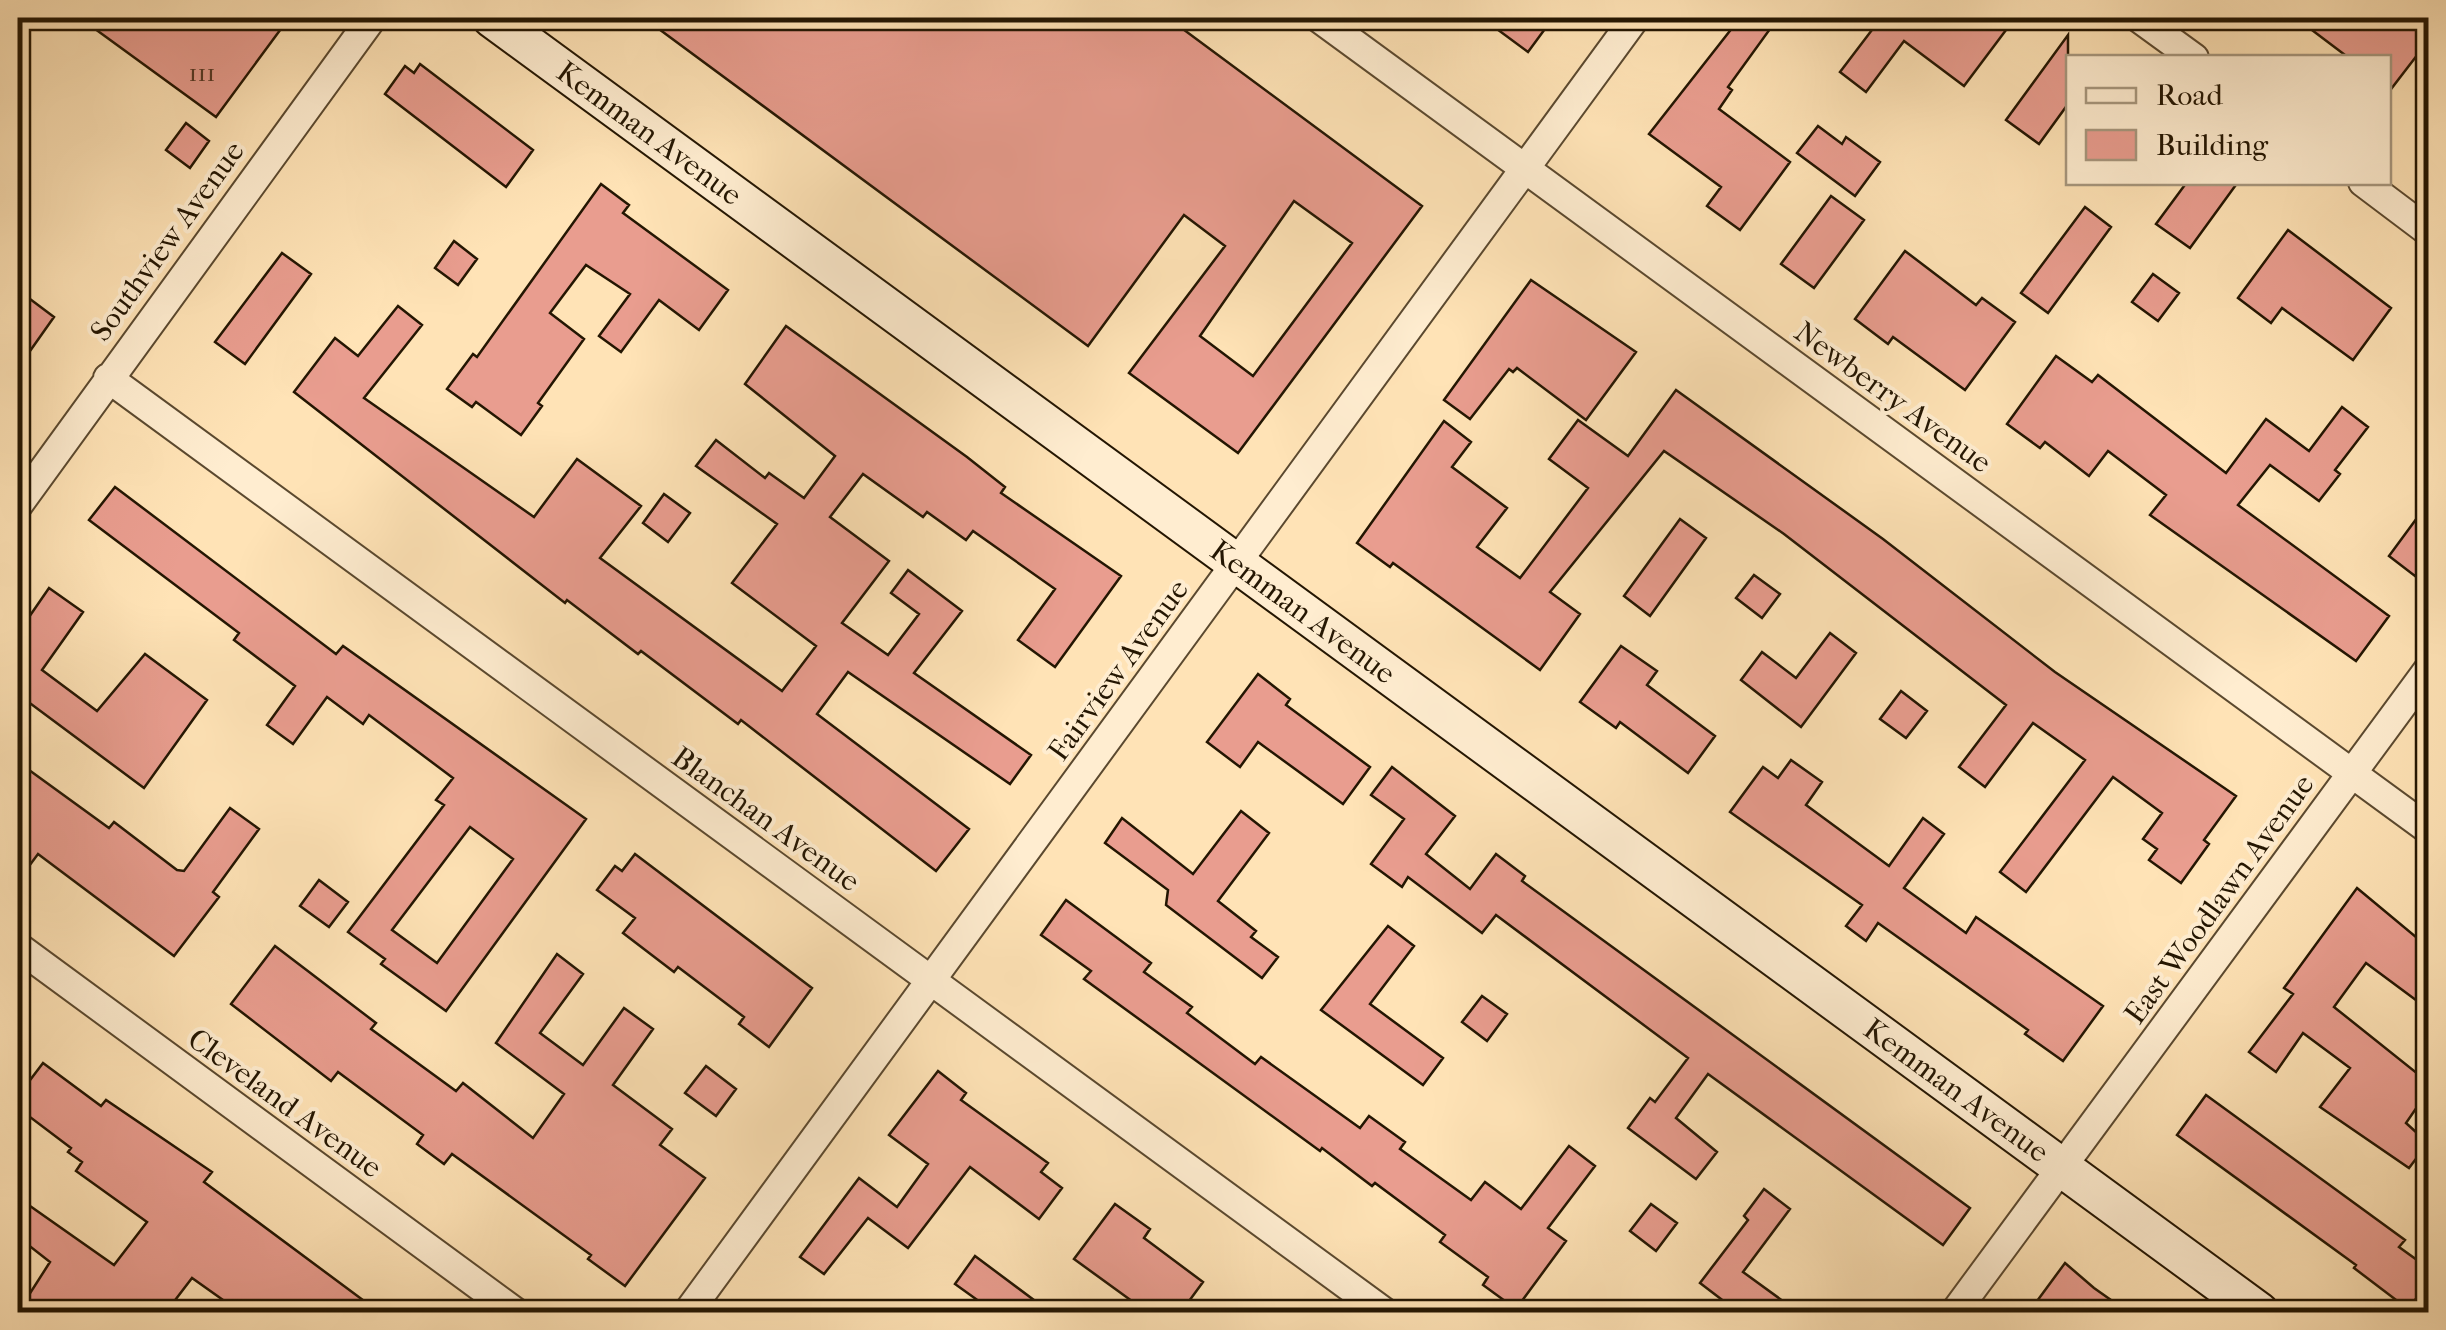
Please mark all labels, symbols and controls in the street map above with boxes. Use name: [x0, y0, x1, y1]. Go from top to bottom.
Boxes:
street label: Kemman Avenue: [550, 54, 749, 213]
legend: [2066, 55, 2391, 185]
house number: 111: [189, 58, 215, 87]
text: Road: [2156, 78, 2223, 113]
text: Building: [2156, 128, 2269, 163]
street label: Southview Avenue: [83, 135, 252, 348]
street label: Newberry Avenue: [1788, 314, 1998, 481]
street label: Kemman Avenue: [1203, 533, 1402, 692]
street label: Fairview Avenue: [1041, 573, 1196, 768]
street label: Blanchan Avenue: [665, 740, 867, 899]
street label: East Woodlawn Avenue: [2117, 768, 2322, 1031]
street label: Kemman Avenue: [1857, 1011, 2056, 1170]
street label: Cleveland Avenue: [181, 1021, 389, 1186]

